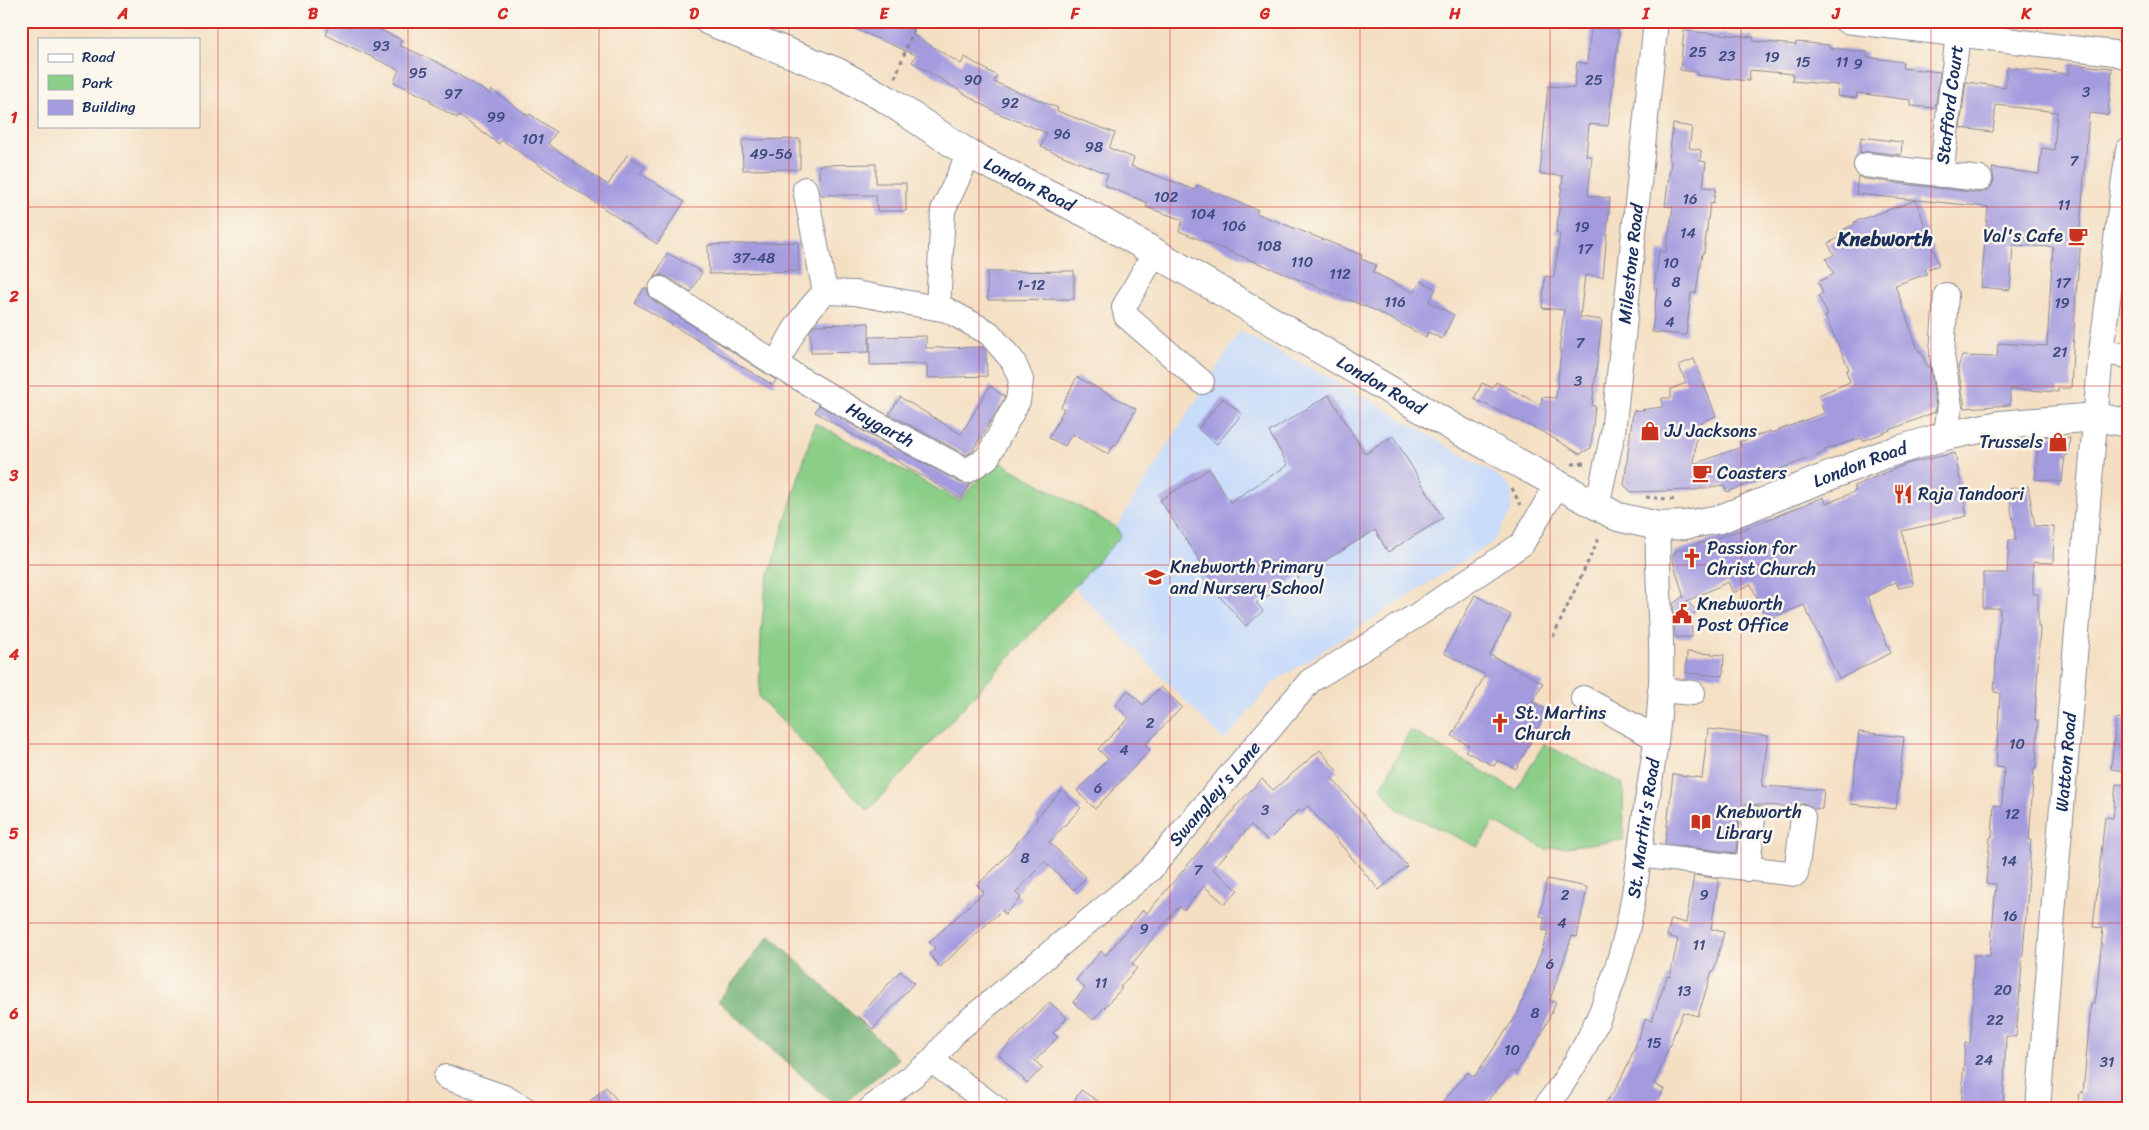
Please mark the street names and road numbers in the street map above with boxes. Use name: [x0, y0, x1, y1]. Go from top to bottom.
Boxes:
street label: Stafford Court: [1926, 43, 1973, 166]
street label: London Road: [978, 148, 1082, 222]
street label: Milestone Road: [1608, 200, 1653, 325]
street label: London Road: [1330, 346, 1433, 425]
street label: Haygarth: [840, 393, 920, 457]
street label: London Road: [1808, 432, 1912, 497]
street label: Watton Road: [2046, 710, 2086, 813]
street label: Swangley's Lane: [1160, 733, 1269, 854]
street label: St. Martin's Road: [1617, 755, 1670, 901]

